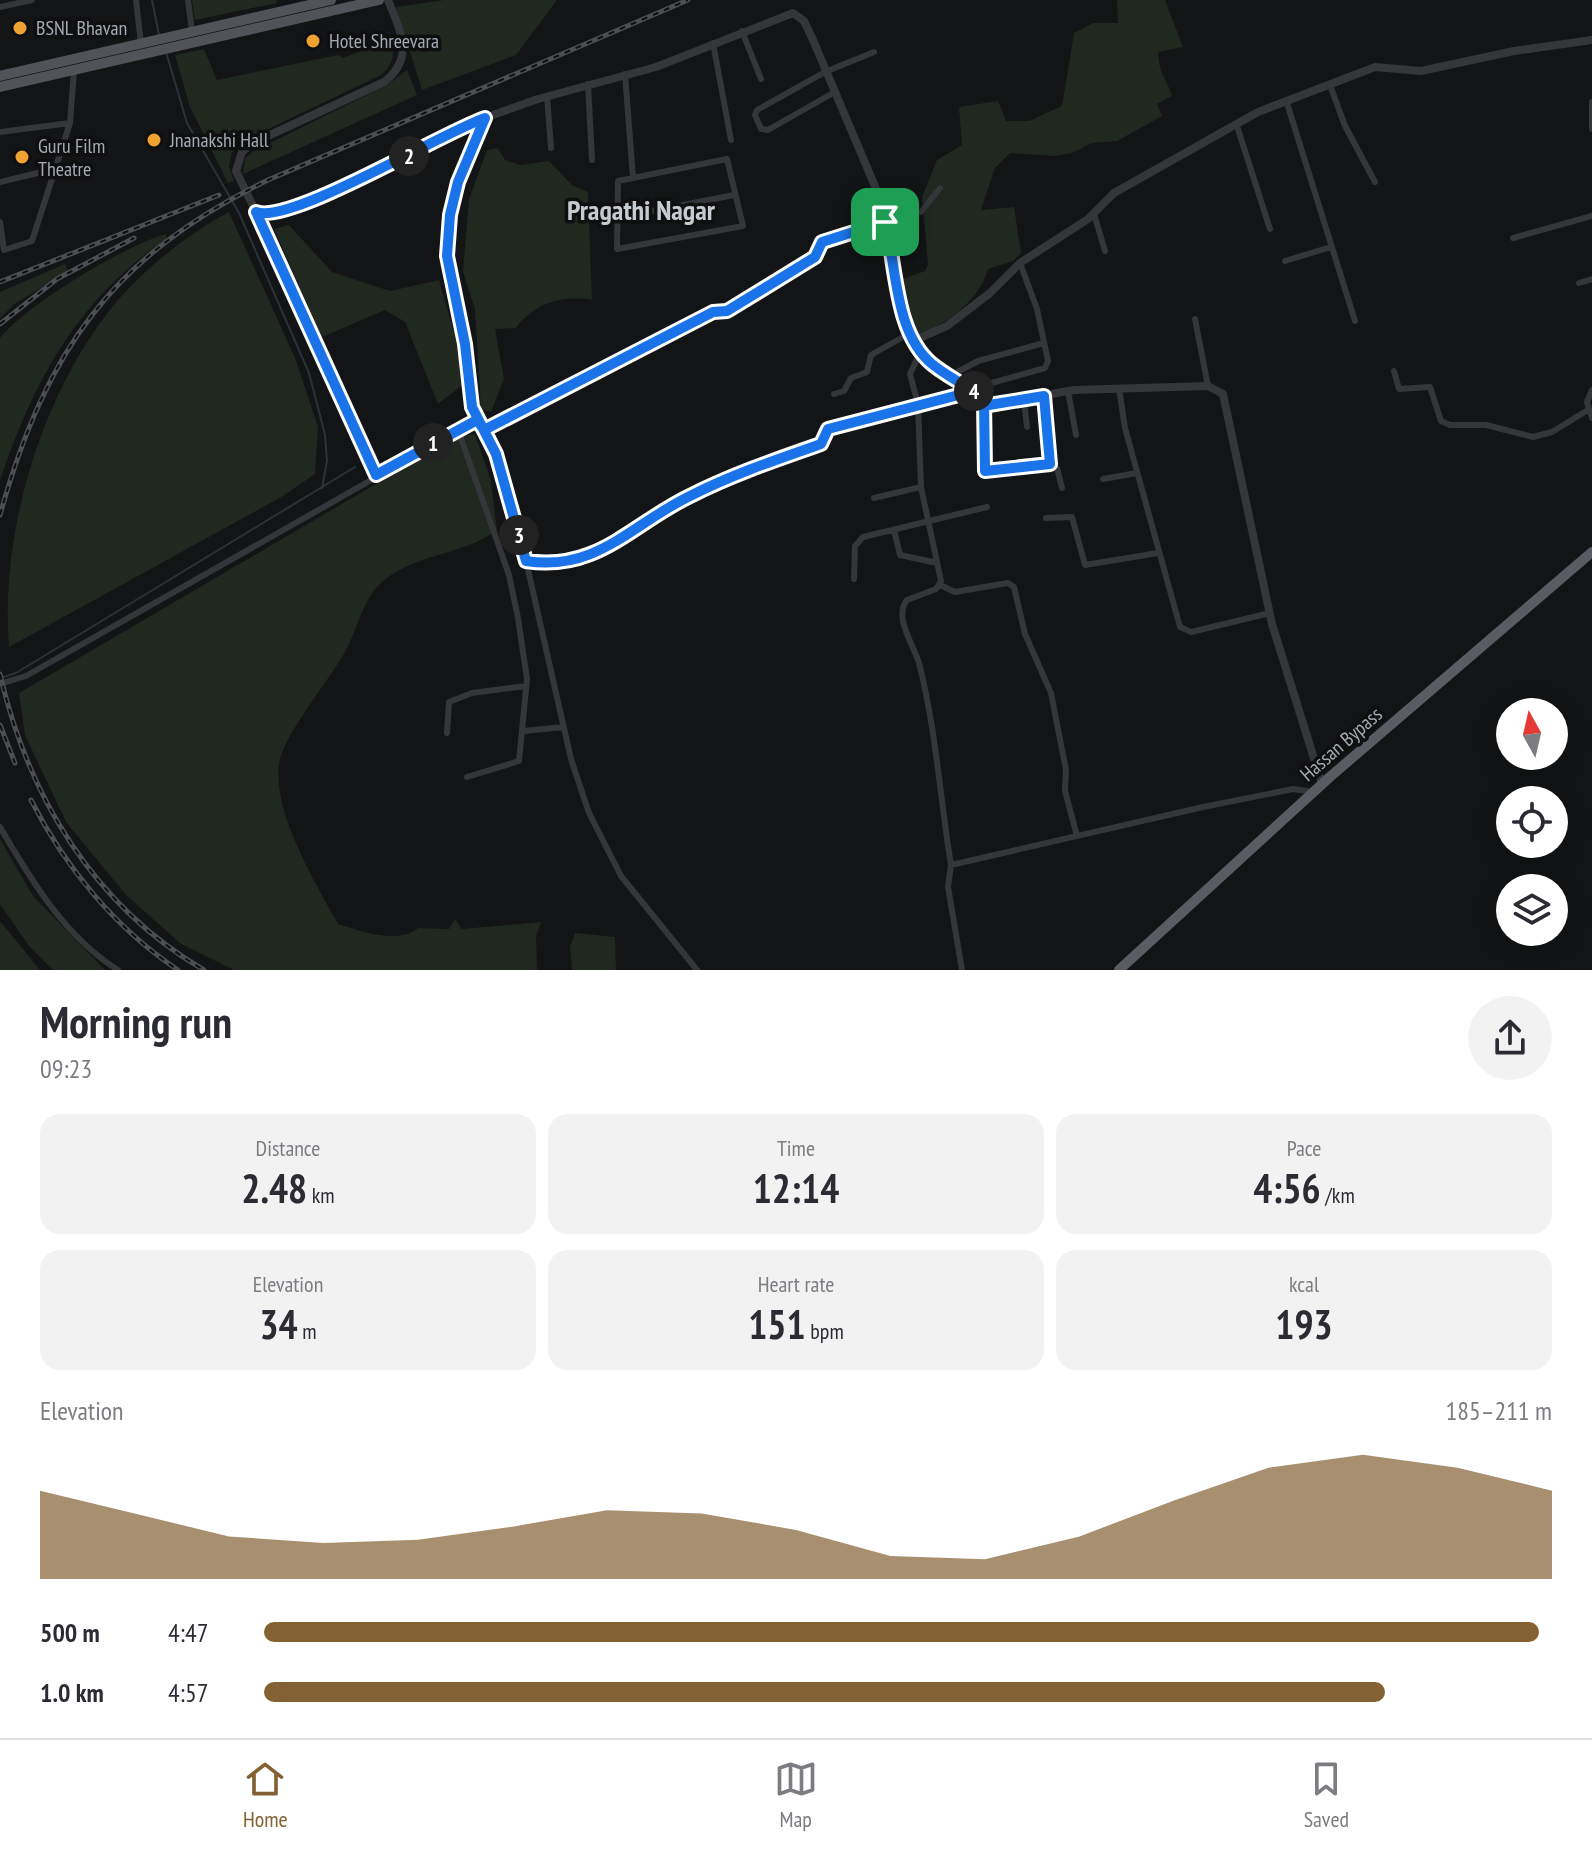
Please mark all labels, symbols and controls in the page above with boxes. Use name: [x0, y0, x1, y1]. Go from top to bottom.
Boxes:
place label: BSNL Bhavan: [36, 15, 127, 41]
marker: BSNL Bhavan: [11, 19, 29, 37]
place label: Hotel Shreevara: [329, 28, 439, 54]
marker: Hotel Shreevara: [304, 32, 322, 50]
place label: Jnanakshi Hall: [169, 127, 269, 153]
marker: Jnanakshi Hall: [145, 131, 163, 149]
place label: Guru Film Theatre: [38, 133, 105, 182]
pin: 2: [389, 136, 429, 176]
text: 2: [404, 142, 414, 170]
marker: Guru Film Theatre: [13, 148, 31, 166]
pin: [851, 188, 919, 256]
district label: Pragathi Nagar: [567, 191, 716, 228]
icon: arrive: [863, 200, 907, 244]
pin: 4: [954, 371, 994, 411]
text: 4: [969, 377, 979, 405]
pin: 1: [413, 423, 453, 463]
text: 1: [428, 429, 438, 457]
pin: 3: [499, 515, 539, 555]
text: 3: [514, 521, 524, 549]
north arrow: [1496, 698, 1568, 770]
map controls: [1496, 698, 1568, 946]
street label: Hassan Bypass: [1295, 701, 1388, 787]
button: locate: [1496, 786, 1568, 858]
button: layers: [1496, 874, 1568, 946]
text: Morning run: [40, 993, 232, 1050]
button: share: [1468, 996, 1552, 1080]
text: 09:23: [40, 1052, 92, 1085]
text: Distance: [256, 1134, 320, 1162]
text: Time: [777, 1134, 815, 1162]
text: Pace: [1287, 1134, 1321, 1162]
text: 2.48: [241, 1162, 307, 1214]
text: 12:14: [753, 1162, 839, 1214]
text: 4:56: [1253, 1162, 1321, 1214]
text: km: [307, 1181, 335, 1209]
text: /km: [1321, 1181, 1355, 1209]
text: Elevation: [253, 1270, 323, 1298]
text: Heart rate: [758, 1270, 834, 1298]
text: kcal: [1289, 1270, 1319, 1298]
text: 34: [259, 1298, 298, 1350]
text: 151: [748, 1298, 806, 1350]
text: 193: [1275, 1298, 1333, 1350]
text: m: [298, 1317, 317, 1345]
text: bpm: [806, 1317, 844, 1345]
text: Elevation: [40, 1394, 123, 1427]
text: 185–211 m: [1446, 1394, 1552, 1427]
text: 500 m: [40, 1616, 100, 1649]
text: 4:47: [168, 1616, 208, 1649]
text: 1.0 km: [40, 1676, 104, 1709]
text: 4:57: [168, 1676, 208, 1709]
tab: Home: [243, 1757, 288, 1833]
tab: Map: [774, 1757, 818, 1833]
tab: Saved: [1304, 1757, 1349, 1833]

